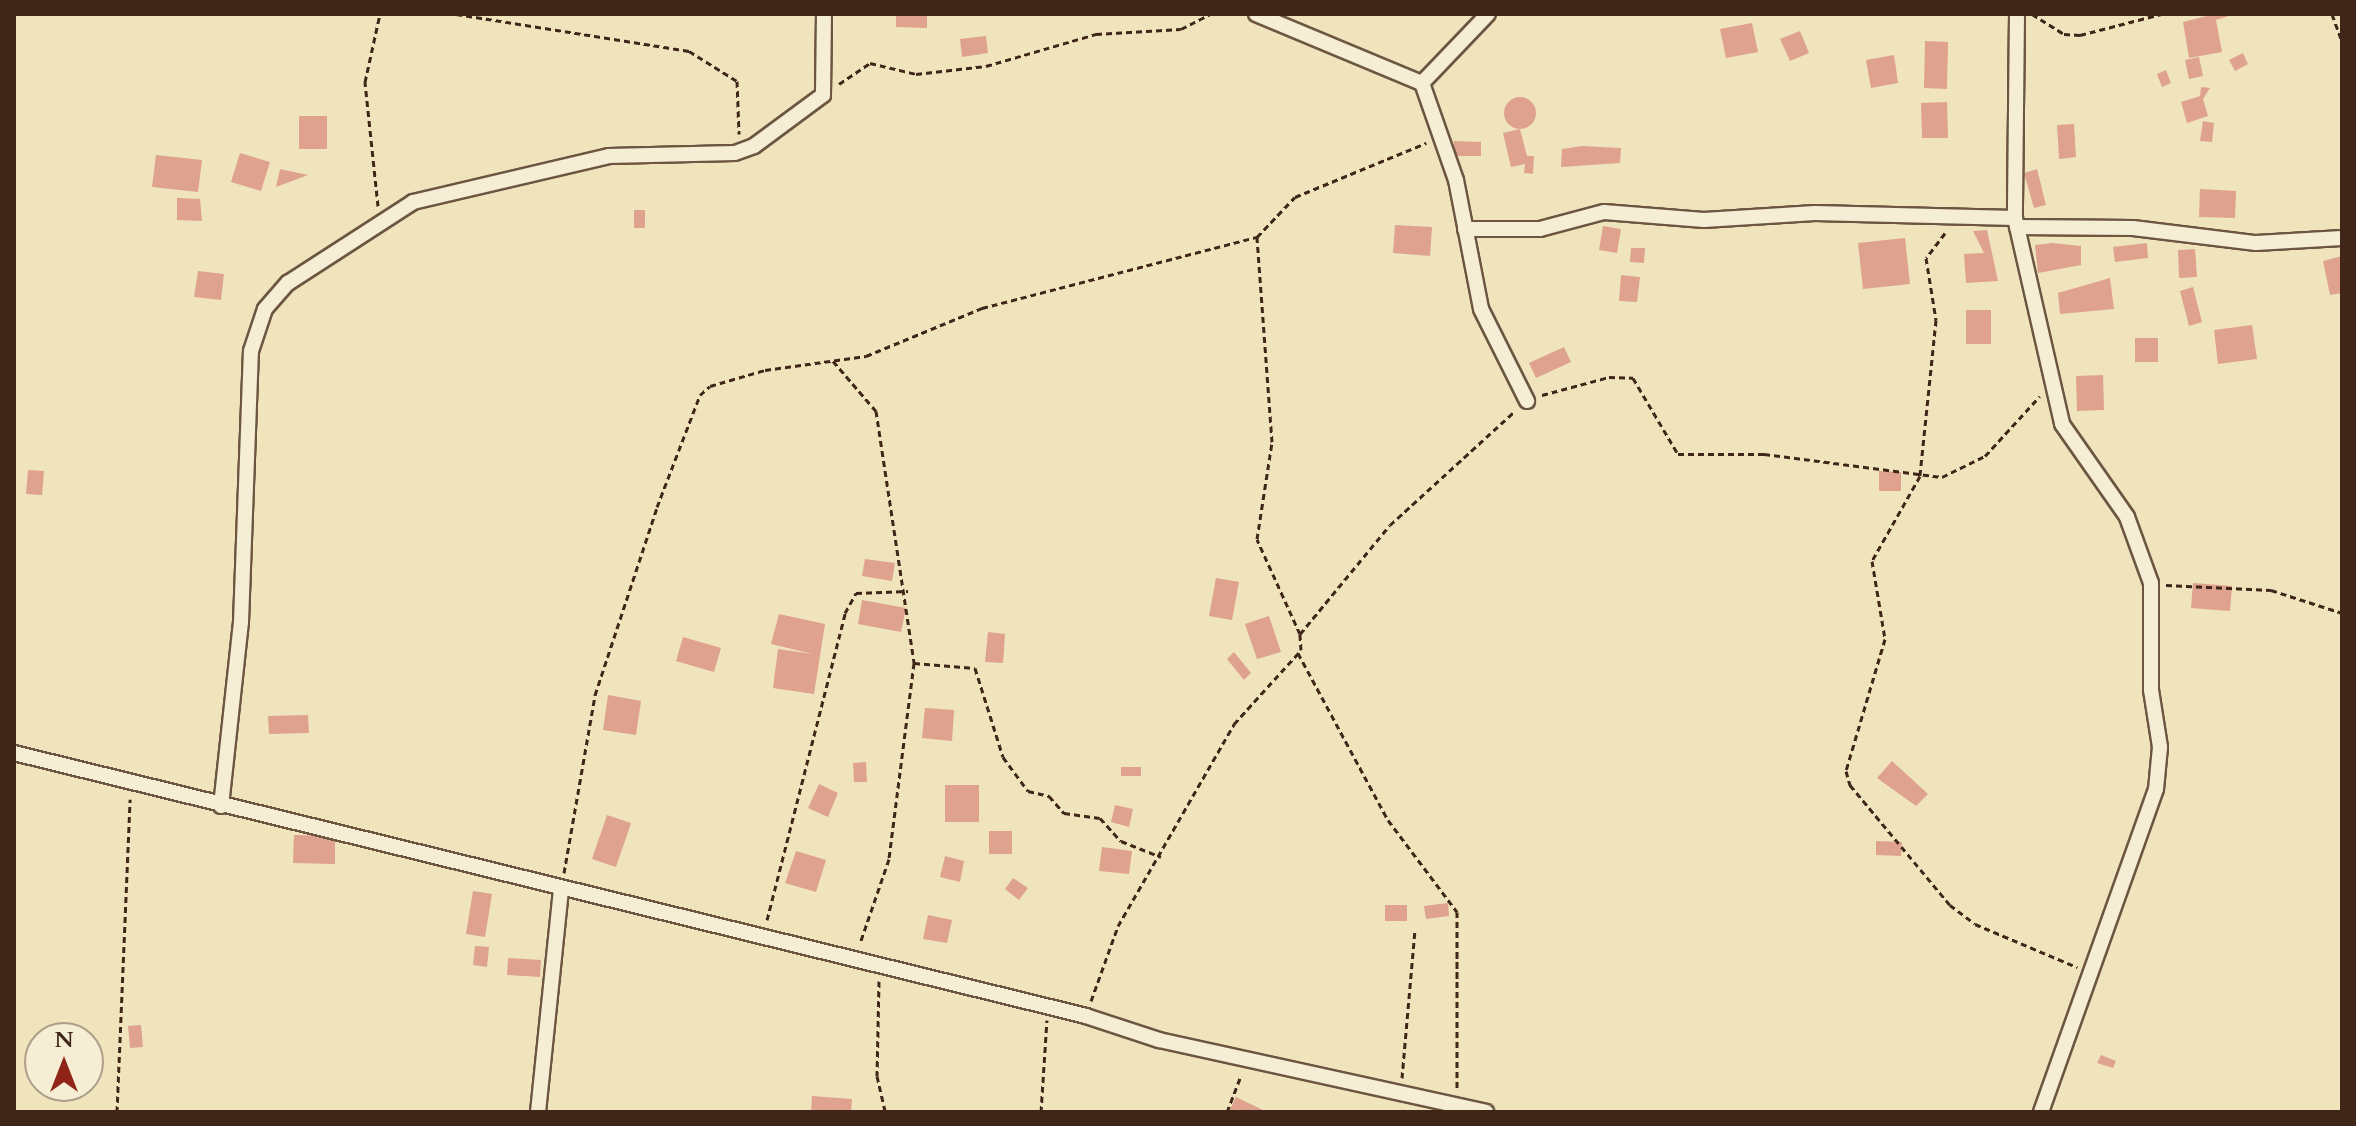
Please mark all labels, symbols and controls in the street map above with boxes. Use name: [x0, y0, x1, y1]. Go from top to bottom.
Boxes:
north arrow: [24, 1022, 104, 1102]
text: N: [54, 1025, 74, 1055]

